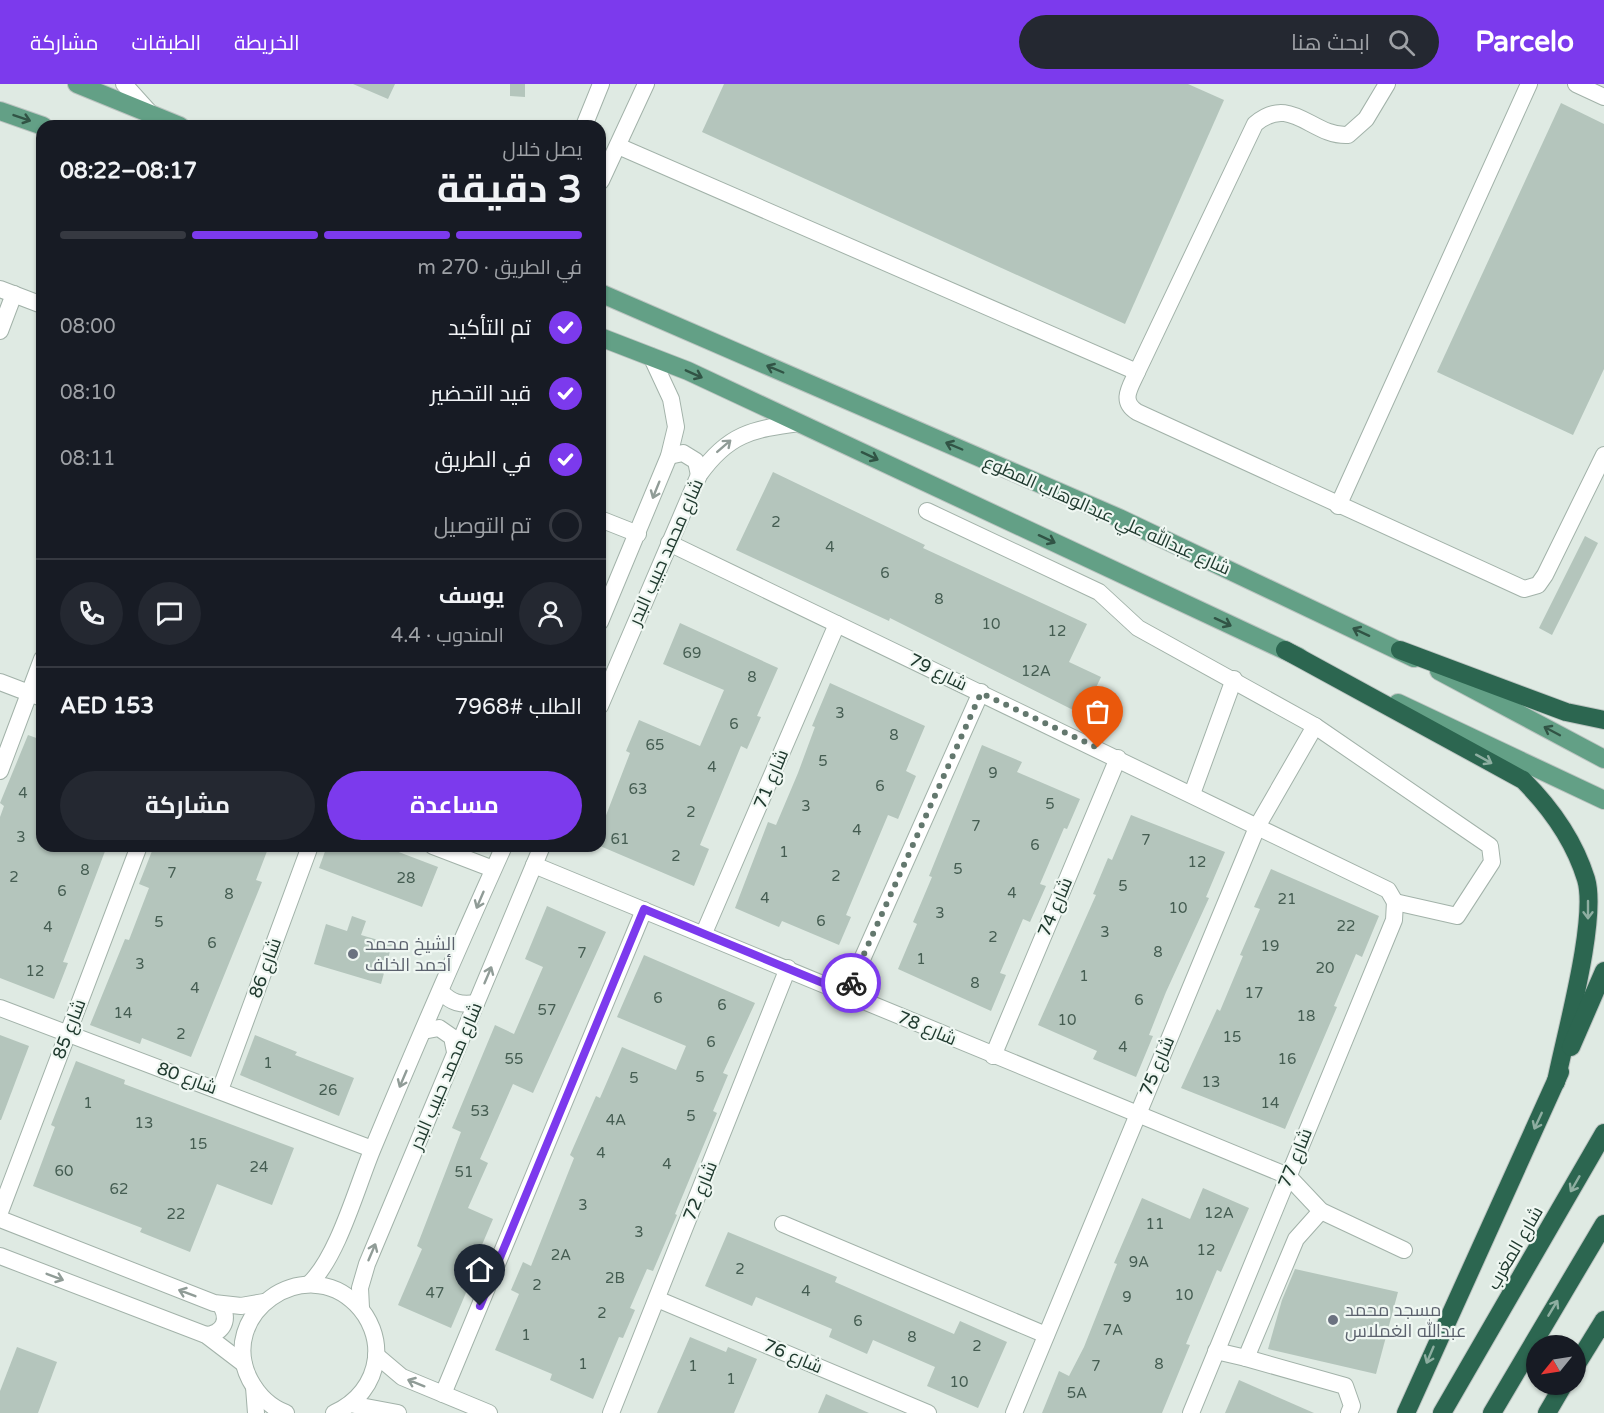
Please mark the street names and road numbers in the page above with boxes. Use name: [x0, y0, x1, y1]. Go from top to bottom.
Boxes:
street label: شارع عبدالله علي عبدالوهاب المطوع: [979, 450, 1234, 582]
street label: شارع محمد حبيب البدر: [623, 475, 709, 630]
street label: شارع 79: [905, 648, 971, 696]
street label: شارع 71: [749, 746, 794, 812]
street label: شارع 74: [1033, 874, 1078, 940]
street label: شارع 86: [244, 935, 287, 1001]
street label: شارع 85: [48, 996, 91, 1062]
street label: شارع محمد حبيب البدر: [405, 999, 488, 1154]
street label: شارع 78: [894, 1006, 960, 1051]
street label: شارع 75: [1135, 1033, 1180, 1099]
street label: شارع 80: [154, 1057, 220, 1100]
street label: شارع 77: [1273, 1125, 1318, 1191]
street label: شارع 72: [678, 1158, 723, 1224]
street label: شارع المغرب: [1482, 1202, 1549, 1294]
street label: شارع 76: [760, 1334, 826, 1379]

